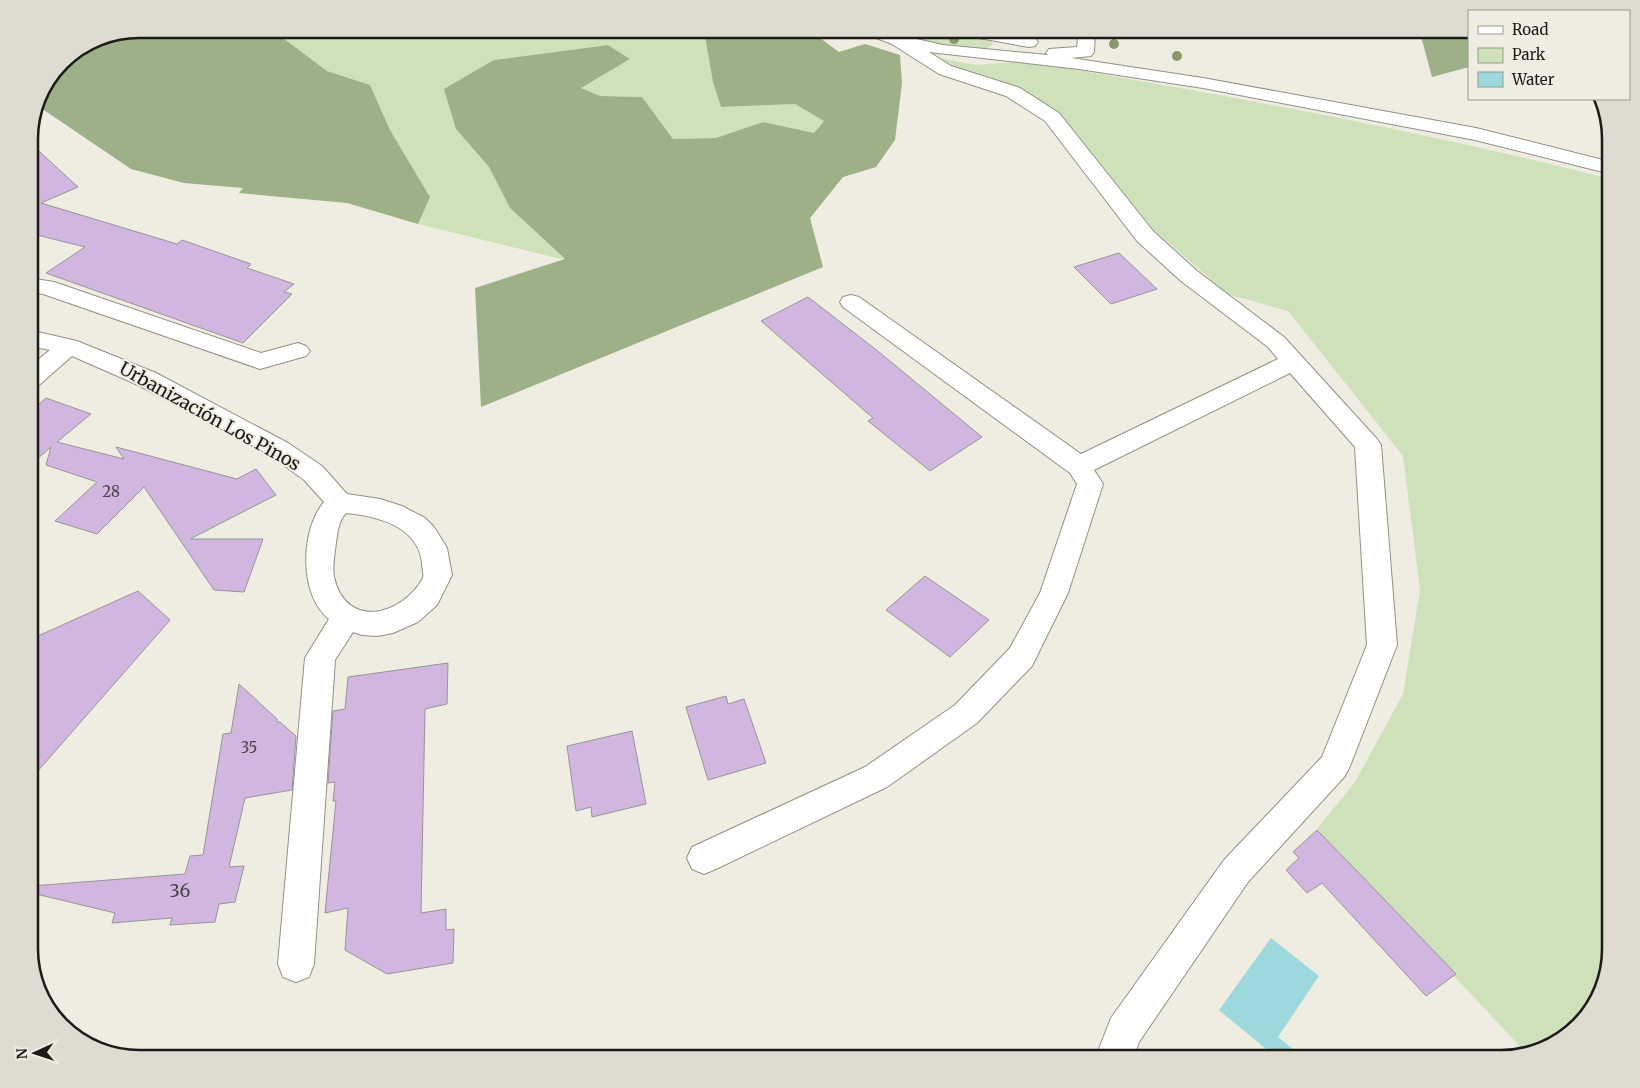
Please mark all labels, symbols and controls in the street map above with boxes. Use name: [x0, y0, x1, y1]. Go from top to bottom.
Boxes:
legend: [1468, 10, 1630, 100]
text: Road: [1512, 20, 1548, 39]
text: Park: [1512, 45, 1546, 64]
text: Water: [1511, 70, 1555, 89]
street label: Urbanización Los Pinos: [115, 356, 305, 476]
house number: 28: [102, 482, 120, 501]
house number: 35: [241, 738, 257, 757]
house number: 36: [170, 879, 191, 902]
north arrow: [10, 1028, 60, 1078]
text: N: [13, 1048, 31, 1060]

